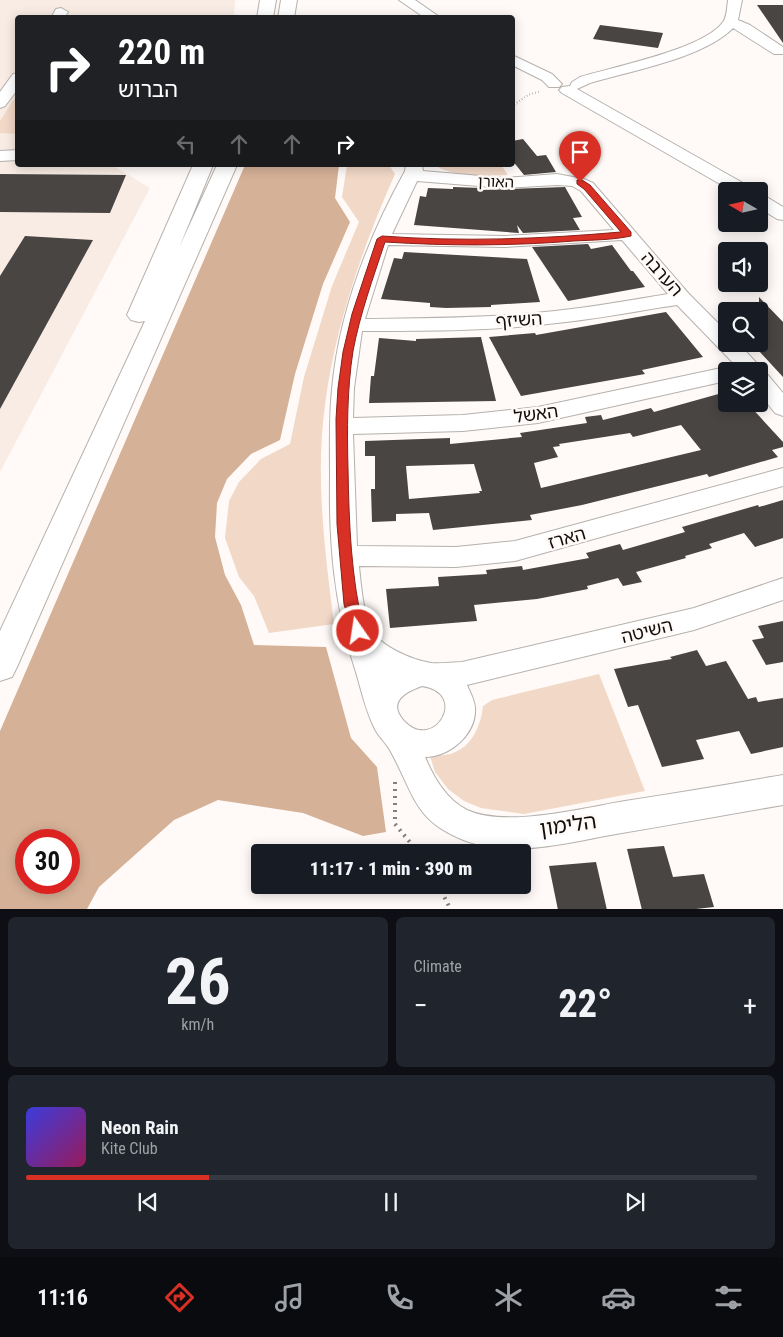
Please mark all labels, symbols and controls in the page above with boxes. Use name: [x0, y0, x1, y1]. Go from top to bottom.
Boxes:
text: 220 m: [118, 32, 205, 73]
icon: right: [35, 35, 100, 100]
text: הברוש: [118, 77, 178, 102]
icon: left: [172, 130, 200, 158]
icon: ahead: [225, 130, 253, 158]
icon: ahead: [278, 130, 306, 158]
icon: right: [331, 130, 359, 158]
pin: [559, 131, 601, 182]
icon: arrive: [566, 138, 594, 166]
street label: האורן: [478, 172, 514, 192]
north arrow: [718, 182, 768, 232]
map controls: [718, 182, 768, 412]
button: sound: [718, 242, 768, 292]
street label: הערבה: [637, 247, 687, 300]
button: search: [718, 302, 768, 352]
street label: השיזף: [495, 307, 543, 332]
button: layers: [718, 362, 768, 412]
street label: האשל: [512, 400, 560, 427]
street label: הארז: [546, 522, 588, 553]
position arrow: [331, 604, 383, 656]
street label: השיטה: [619, 614, 675, 647]
street label: הלימון: [538, 809, 598, 841]
speed limit sign: 30: [15, 829, 80, 894]
text: 11:17 · 1 min · 390 m: [310, 857, 472, 880]
text: 26: [165, 944, 231, 1020]
text: Climate: [414, 957, 462, 976]
text: 22°: [559, 982, 612, 1026]
text: −: [414, 989, 428, 1022]
text: +: [743, 989, 757, 1022]
text: km/h: [181, 1015, 214, 1034]
text: Neon Rain: [101, 1116, 179, 1139]
text: Kite Club: [101, 1139, 158, 1158]
icon: previous: [134, 1188, 162, 1216]
icon: pause: [377, 1188, 405, 1216]
icon: next: [621, 1188, 649, 1216]
icon: directions: [162, 1280, 197, 1315]
icon: music: [272, 1280, 307, 1315]
icon: phone: [382, 1280, 417, 1315]
icon: climate: [491, 1280, 526, 1315]
icon: car: [601, 1280, 636, 1315]
icon: filters: [711, 1280, 746, 1315]
text: 11:16: [37, 1285, 88, 1310]

